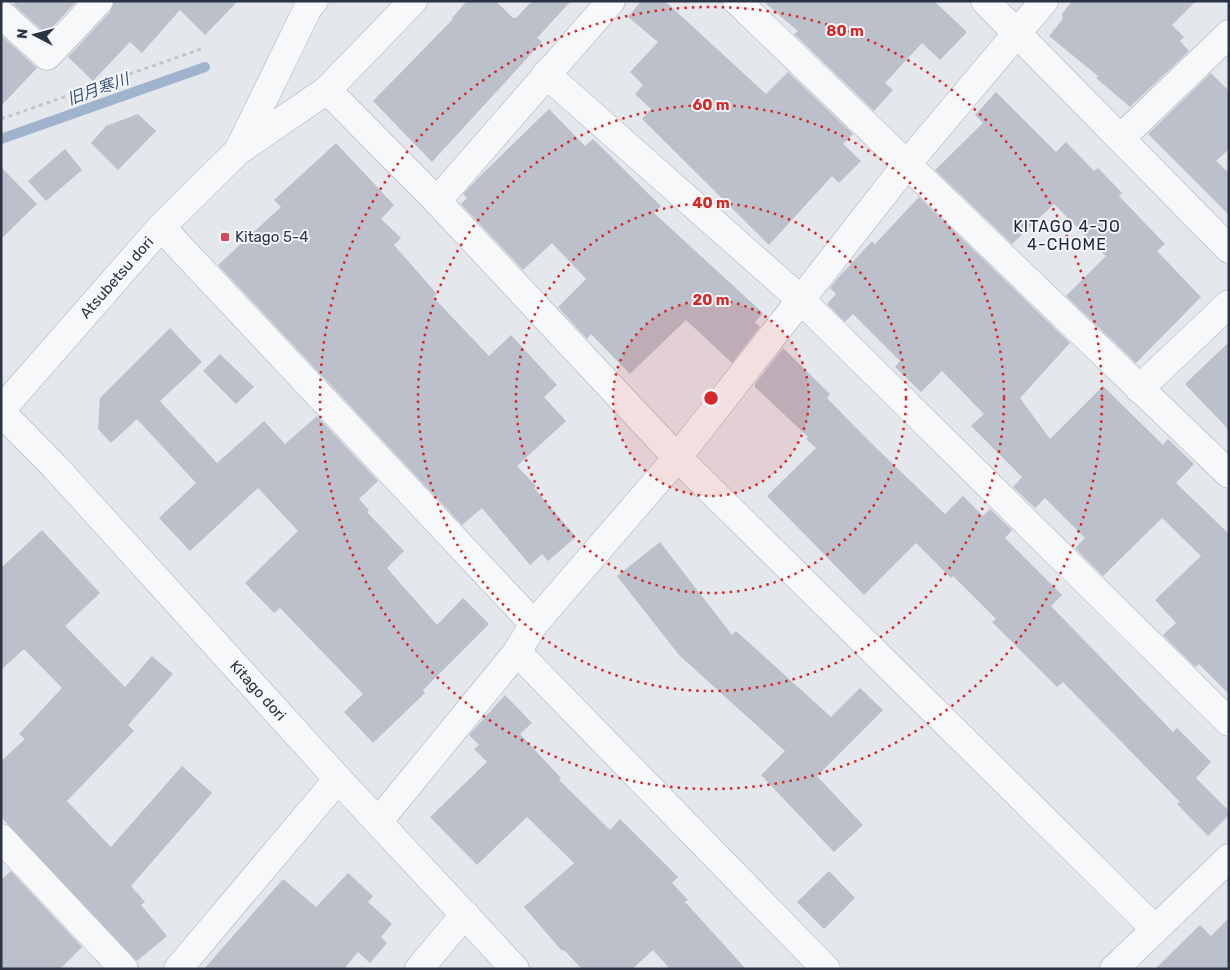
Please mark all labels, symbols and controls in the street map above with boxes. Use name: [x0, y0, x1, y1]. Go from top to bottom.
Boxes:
north arrow: [10, 10, 60, 60]
text: 80 m: [826, 22, 864, 40]
text: N: [14, 28, 32, 40]
water label: 旧月寒川: [65, 68, 133, 109]
text: 60 m: [693, 96, 729, 114]
text: 40 m: [692, 194, 730, 212]
district label: KITAGO 4-JO 4-CHOME: [1013, 217, 1121, 254]
place label: Kitago 5-4: [235, 228, 309, 246]
marker: Kitago 5-4: [219, 231, 231, 243]
street label: Atsubetsu dori: [76, 233, 157, 322]
text: 20 m: [693, 291, 729, 309]
centre of rings: [702, 389, 720, 407]
street label: Kitago dori: [226, 657, 290, 724]

